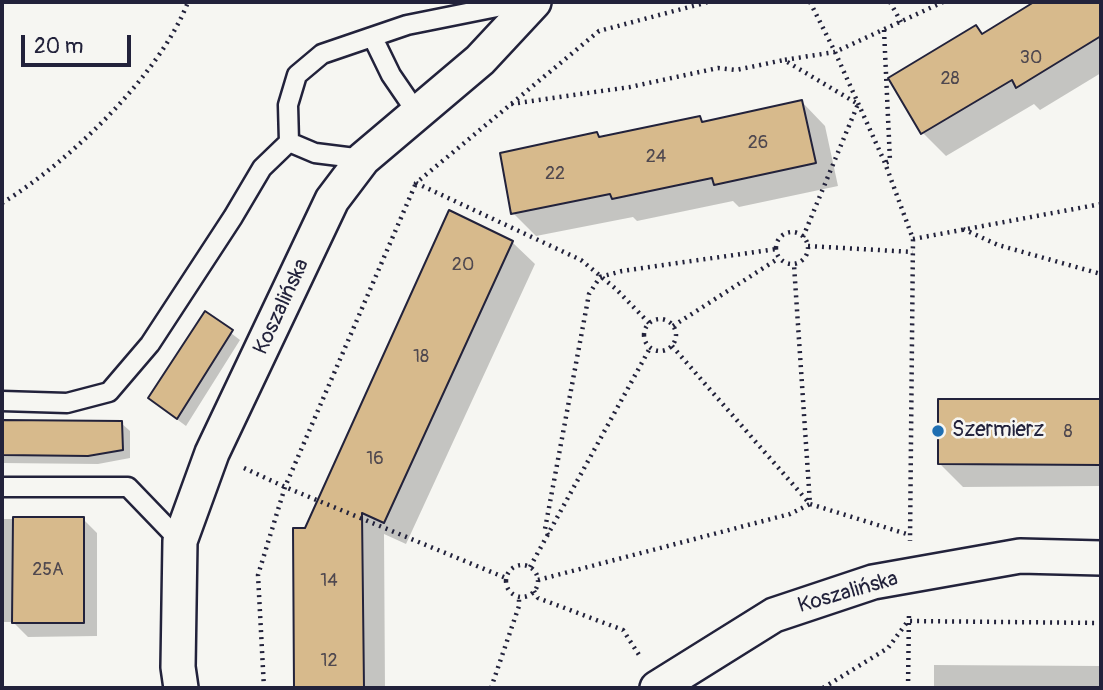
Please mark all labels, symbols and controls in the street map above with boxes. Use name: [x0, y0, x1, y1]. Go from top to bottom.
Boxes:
scale bar: [24, 21, 135, 65]
text: 20 m: [34, 33, 83, 60]
house number: 30: [1020, 47, 1042, 69]
house number: 28: [940, 68, 960, 90]
house number: 26: [748, 132, 768, 154]
house number: 24: [646, 146, 666, 168]
house number: 22: [545, 163, 565, 185]
house number: 20: [452, 254, 474, 276]
street label: Koszalińska: [249, 255, 315, 359]
house number: 18: [413, 346, 429, 368]
place label: Szermierz: [952, 418, 1044, 444]
house number: 8: [1063, 421, 1073, 443]
marker: Szermierz: [930, 423, 946, 439]
house number: 16: [366, 448, 384, 470]
house number: 25A: [32, 559, 64, 581]
street label: Koszalińska: [795, 567, 901, 619]
house number: 14: [320, 570, 338, 592]
house number: 12: [320, 650, 338, 672]

